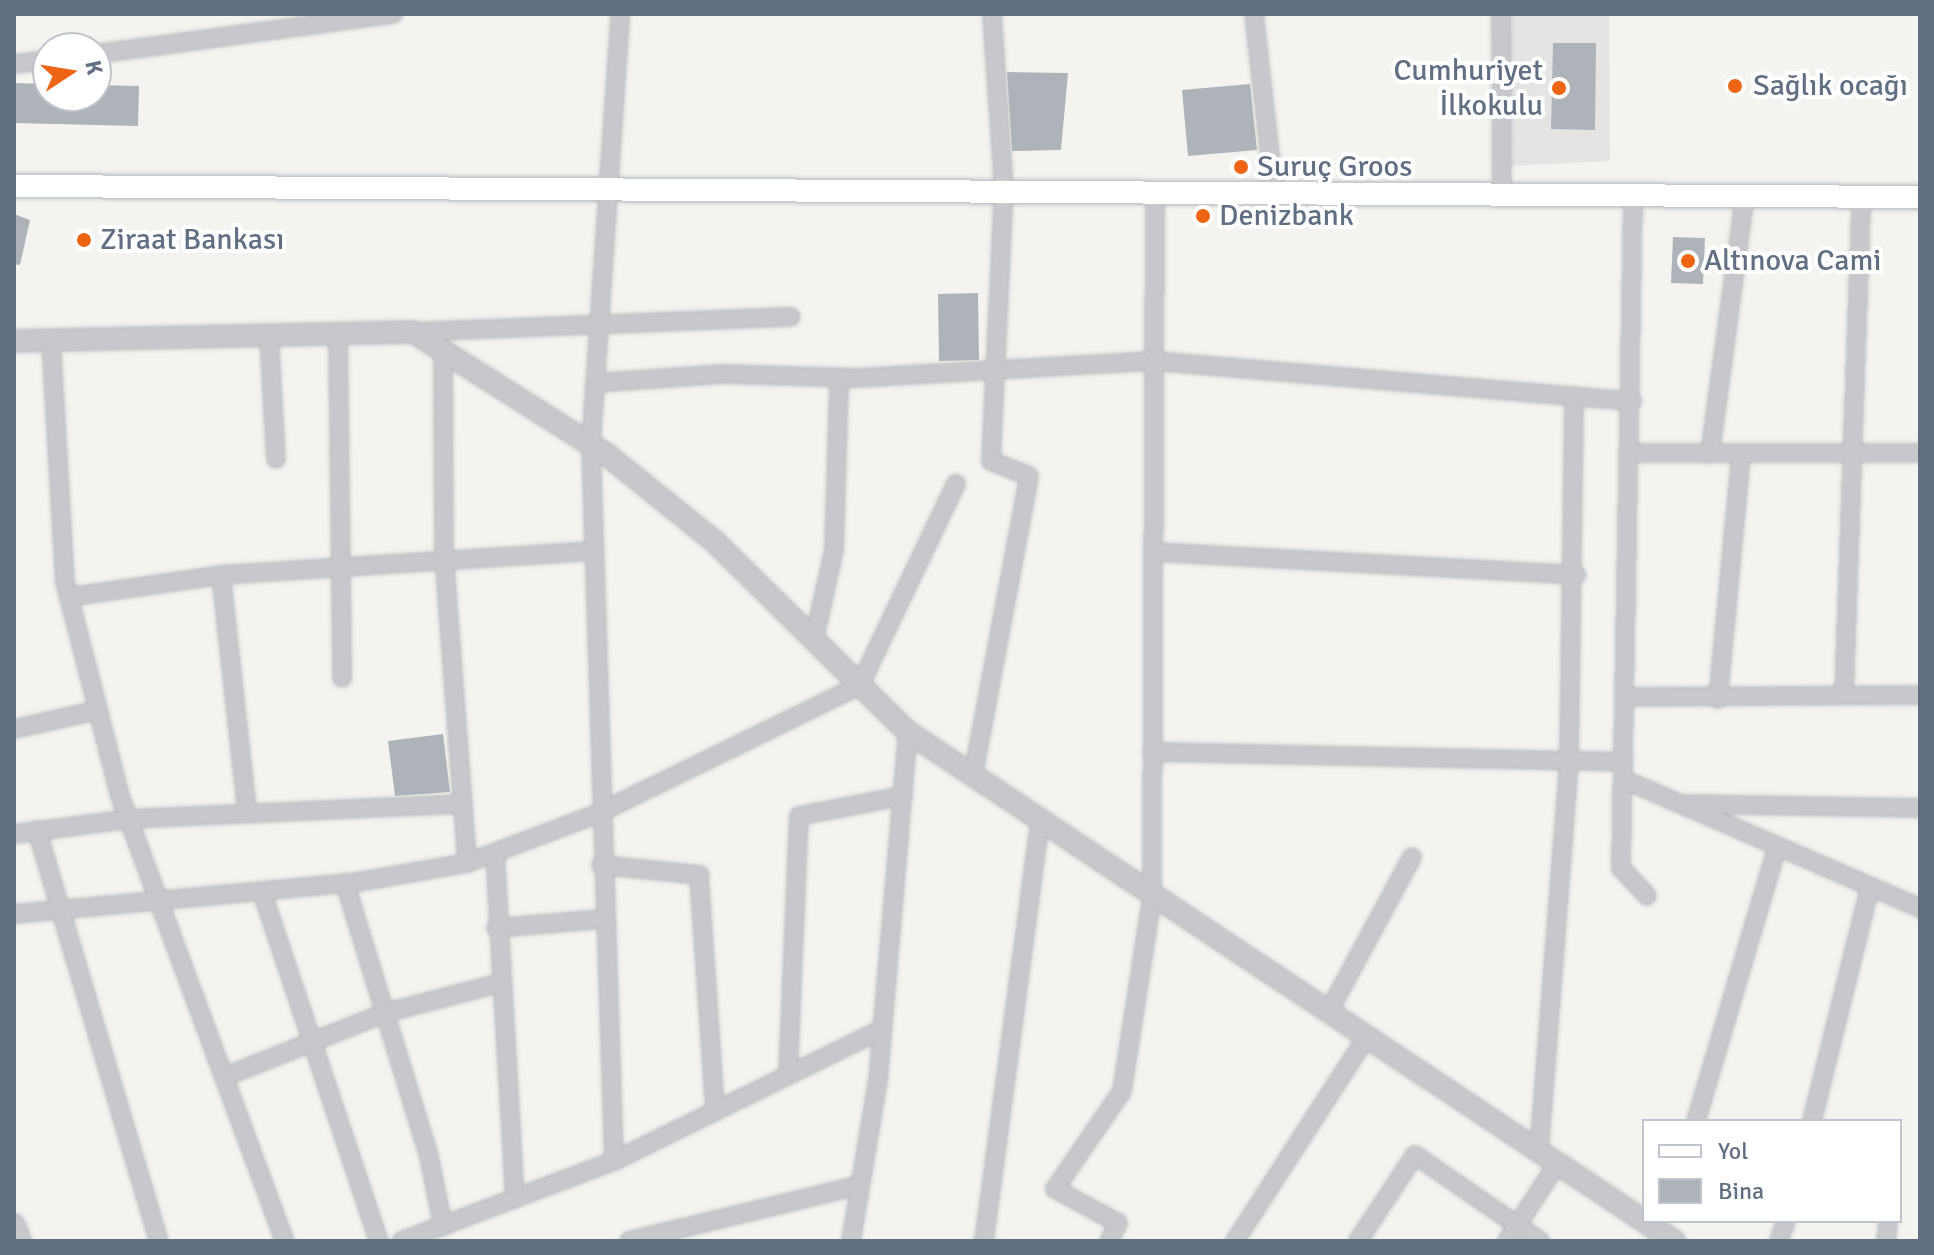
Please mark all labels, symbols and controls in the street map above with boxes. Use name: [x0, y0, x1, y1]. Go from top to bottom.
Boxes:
north arrow: [32, 32, 112, 112]
place label: Cumhuriyet İlkokulu: [1393, 53, 1543, 124]
text: K: [79, 58, 109, 77]
place label: Sağlık ocağı: [1753, 68, 1908, 104]
marker: Sağlık ocağı: [1724, 75, 1746, 97]
marker: Cumhuriyet İlkokulu: [1550, 79, 1568, 97]
place label: Suruç Groos: [1257, 149, 1412, 185]
marker: Suruç Groos: [1232, 158, 1250, 176]
place label: Denizbank: [1219, 198, 1354, 234]
marker: Denizbank: [1194, 207, 1212, 225]
place label: Ziraat Bankası: [100, 222, 284, 258]
marker: Ziraat Bankası: [75, 231, 93, 249]
place label: Altınova Cami: [1704, 243, 1881, 279]
marker: Altınova Cami: [1679, 252, 1697, 270]
legend: [1642, 1119, 1902, 1223]
text: Yol: [1718, 1136, 1748, 1166]
text: Bina: [1718, 1176, 1764, 1206]

